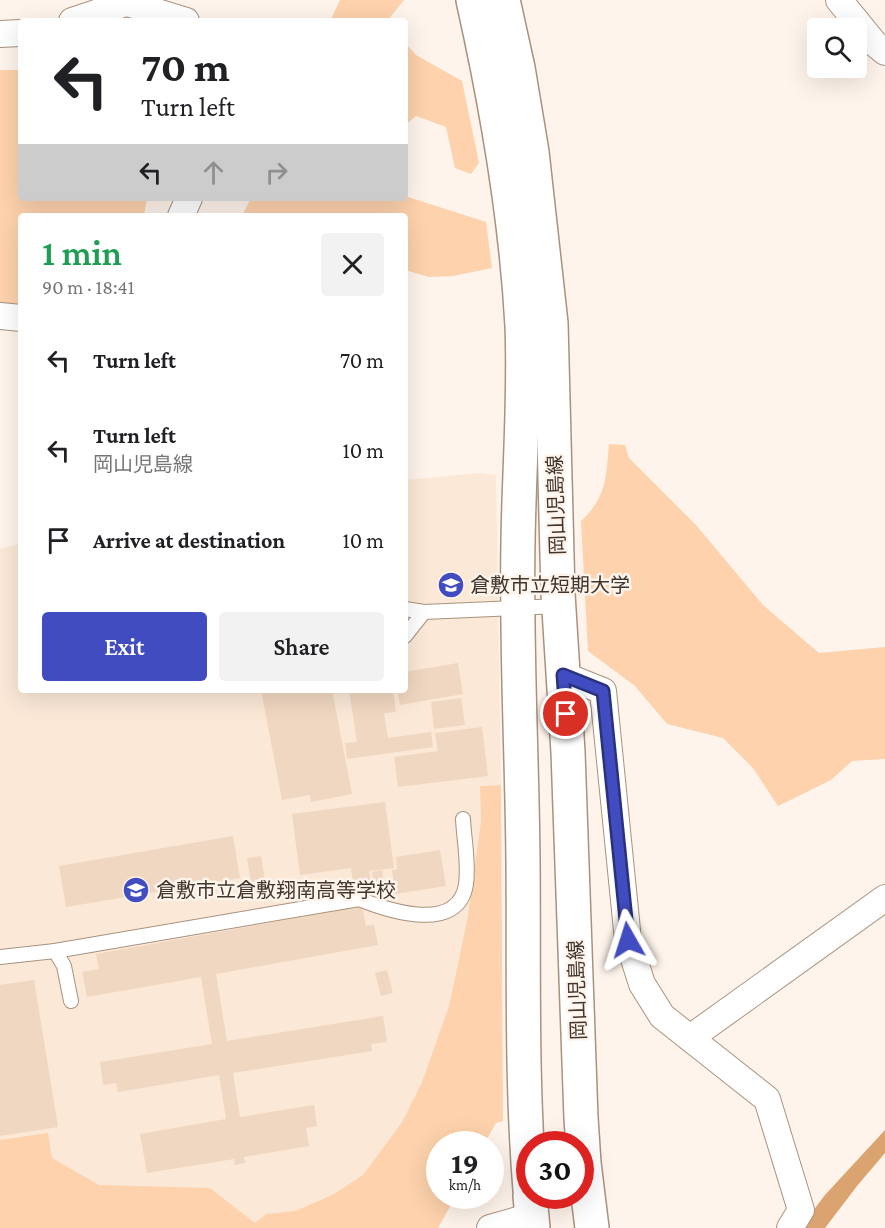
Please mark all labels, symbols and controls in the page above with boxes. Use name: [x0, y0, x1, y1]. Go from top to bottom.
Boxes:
map controls: [807, 18, 867, 78]
button: search: [807, 18, 867, 78]
icon: left: [42, 42, 120, 120]
text: 70 m: [141, 43, 230, 90]
text: Turn left: [141, 92, 235, 122]
icon: left: [134, 156, 167, 189]
icon: ahead: [197, 156, 230, 189]
icon: right: [260, 156, 293, 189]
text: 1 min: [42, 233, 122, 273]
button: close: [321, 233, 384, 296]
text: 90 m · 18:41: [42, 276, 134, 298]
icon: left: [42, 344, 75, 377]
text: Turn left: [93, 348, 176, 373]
text: 70 m: [340, 348, 384, 373]
text: Turn left: [93, 423, 176, 448]
icon: left: [42, 434, 75, 467]
text: 10 m: [342, 438, 384, 463]
text: 岡山児島線: [93, 453, 193, 475]
street label: 岡山児島線: [543, 455, 569, 555]
icon: arrive: [42, 524, 75, 557]
text: Arrive at destination: [93, 528, 285, 553]
text: 10 m: [342, 528, 384, 553]
school or university icon: 倉敷市立短期大学: [436, 570, 466, 600]
place label: 倉敷市立短期大学: [470, 574, 630, 596]
button: Exit: [42, 612, 207, 681]
button: Share: [219, 612, 384, 681]
pin: [540, 688, 591, 739]
icon: arrive: [549, 697, 582, 730]
school or university icon: 倉敷市立倉敷翔南高等学校: [121, 875, 151, 905]
place label: 倉敷市立倉敷翔南高等学校: [156, 879, 396, 901]
position arrow: [596, 908, 660, 972]
street label: 岡山児島線: [564, 940, 590, 1040]
speed limit sign: 30: [516, 1131, 594, 1209]
text: 19: [451, 1146, 479, 1179]
text: km/h: [449, 1177, 481, 1193]

